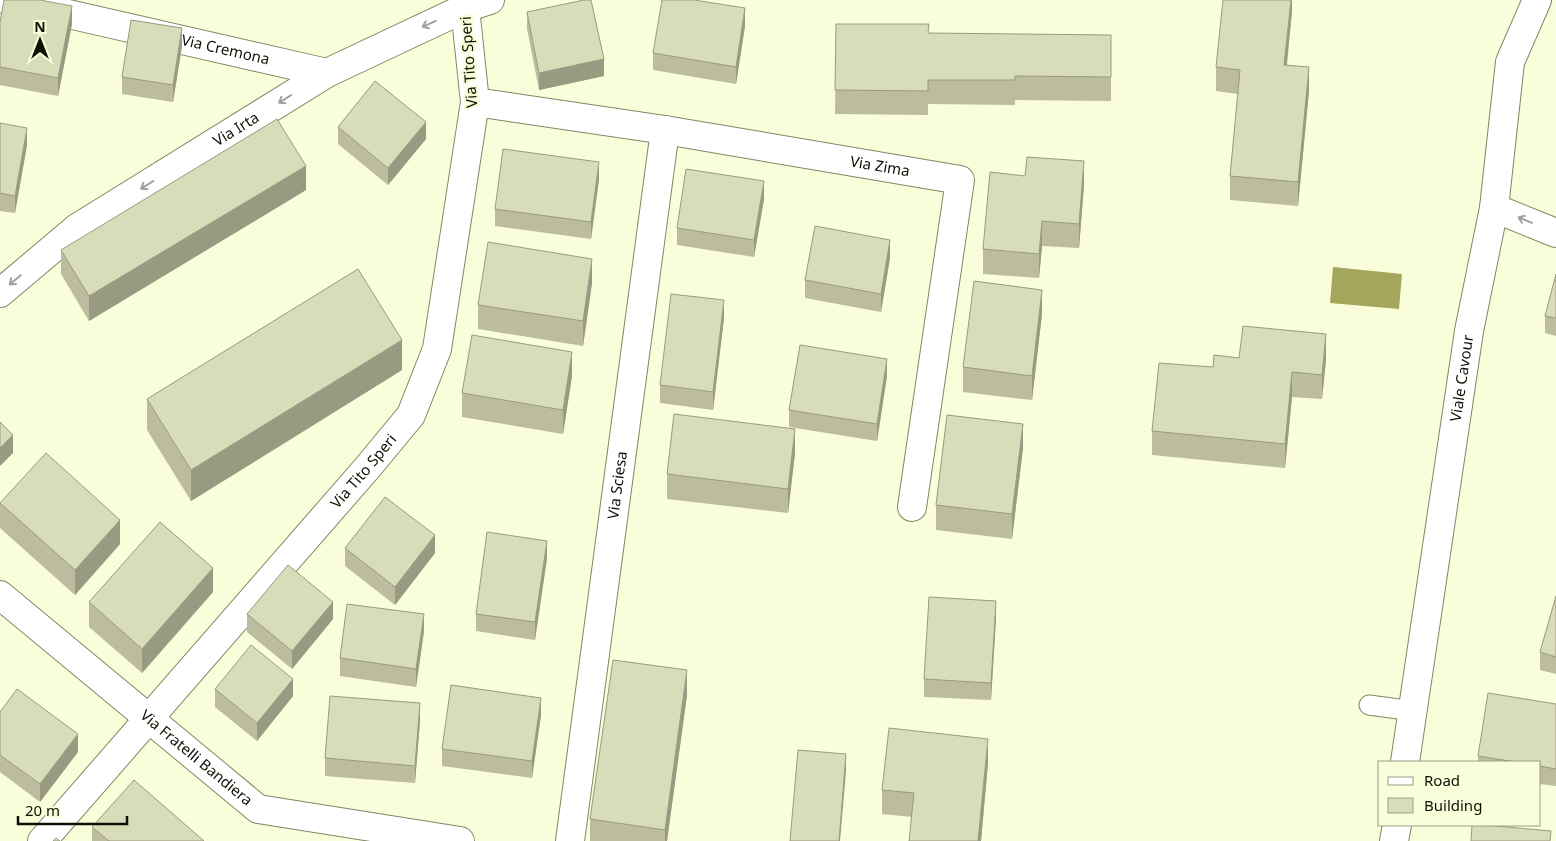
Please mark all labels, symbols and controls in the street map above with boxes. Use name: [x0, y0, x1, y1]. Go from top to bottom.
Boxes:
north arrow: [15, 15, 65, 65]
street label: Via Tito Speri: [455, 16, 481, 109]
text: N: [34, 17, 46, 36]
one-way arrow: [422, 20, 437, 30]
street label: Via Cremona: [180, 29, 272, 69]
one-way arrow: [278, 94, 292, 104]
street label: Via Irta: [209, 107, 262, 150]
street label: Via Zima: [849, 151, 911, 180]
one-way arrow: [140, 180, 154, 190]
one-way arrow: [1518, 215, 1533, 224]
one-way arrow: [9, 274, 22, 285]
street label: Viale Cavour: [1445, 333, 1477, 423]
street label: Via Tito Speri: [325, 429, 400, 512]
street label: Via Sciesa: [602, 450, 631, 520]
street label: Via Fratelli Bandiera: [137, 705, 257, 809]
legend: [1378, 761, 1541, 826]
text: Road: [1424, 770, 1460, 790]
scale bar: [18, 794, 126, 826]
text: Building: [1424, 795, 1482, 815]
text: 20 m: [25, 800, 60, 820]

